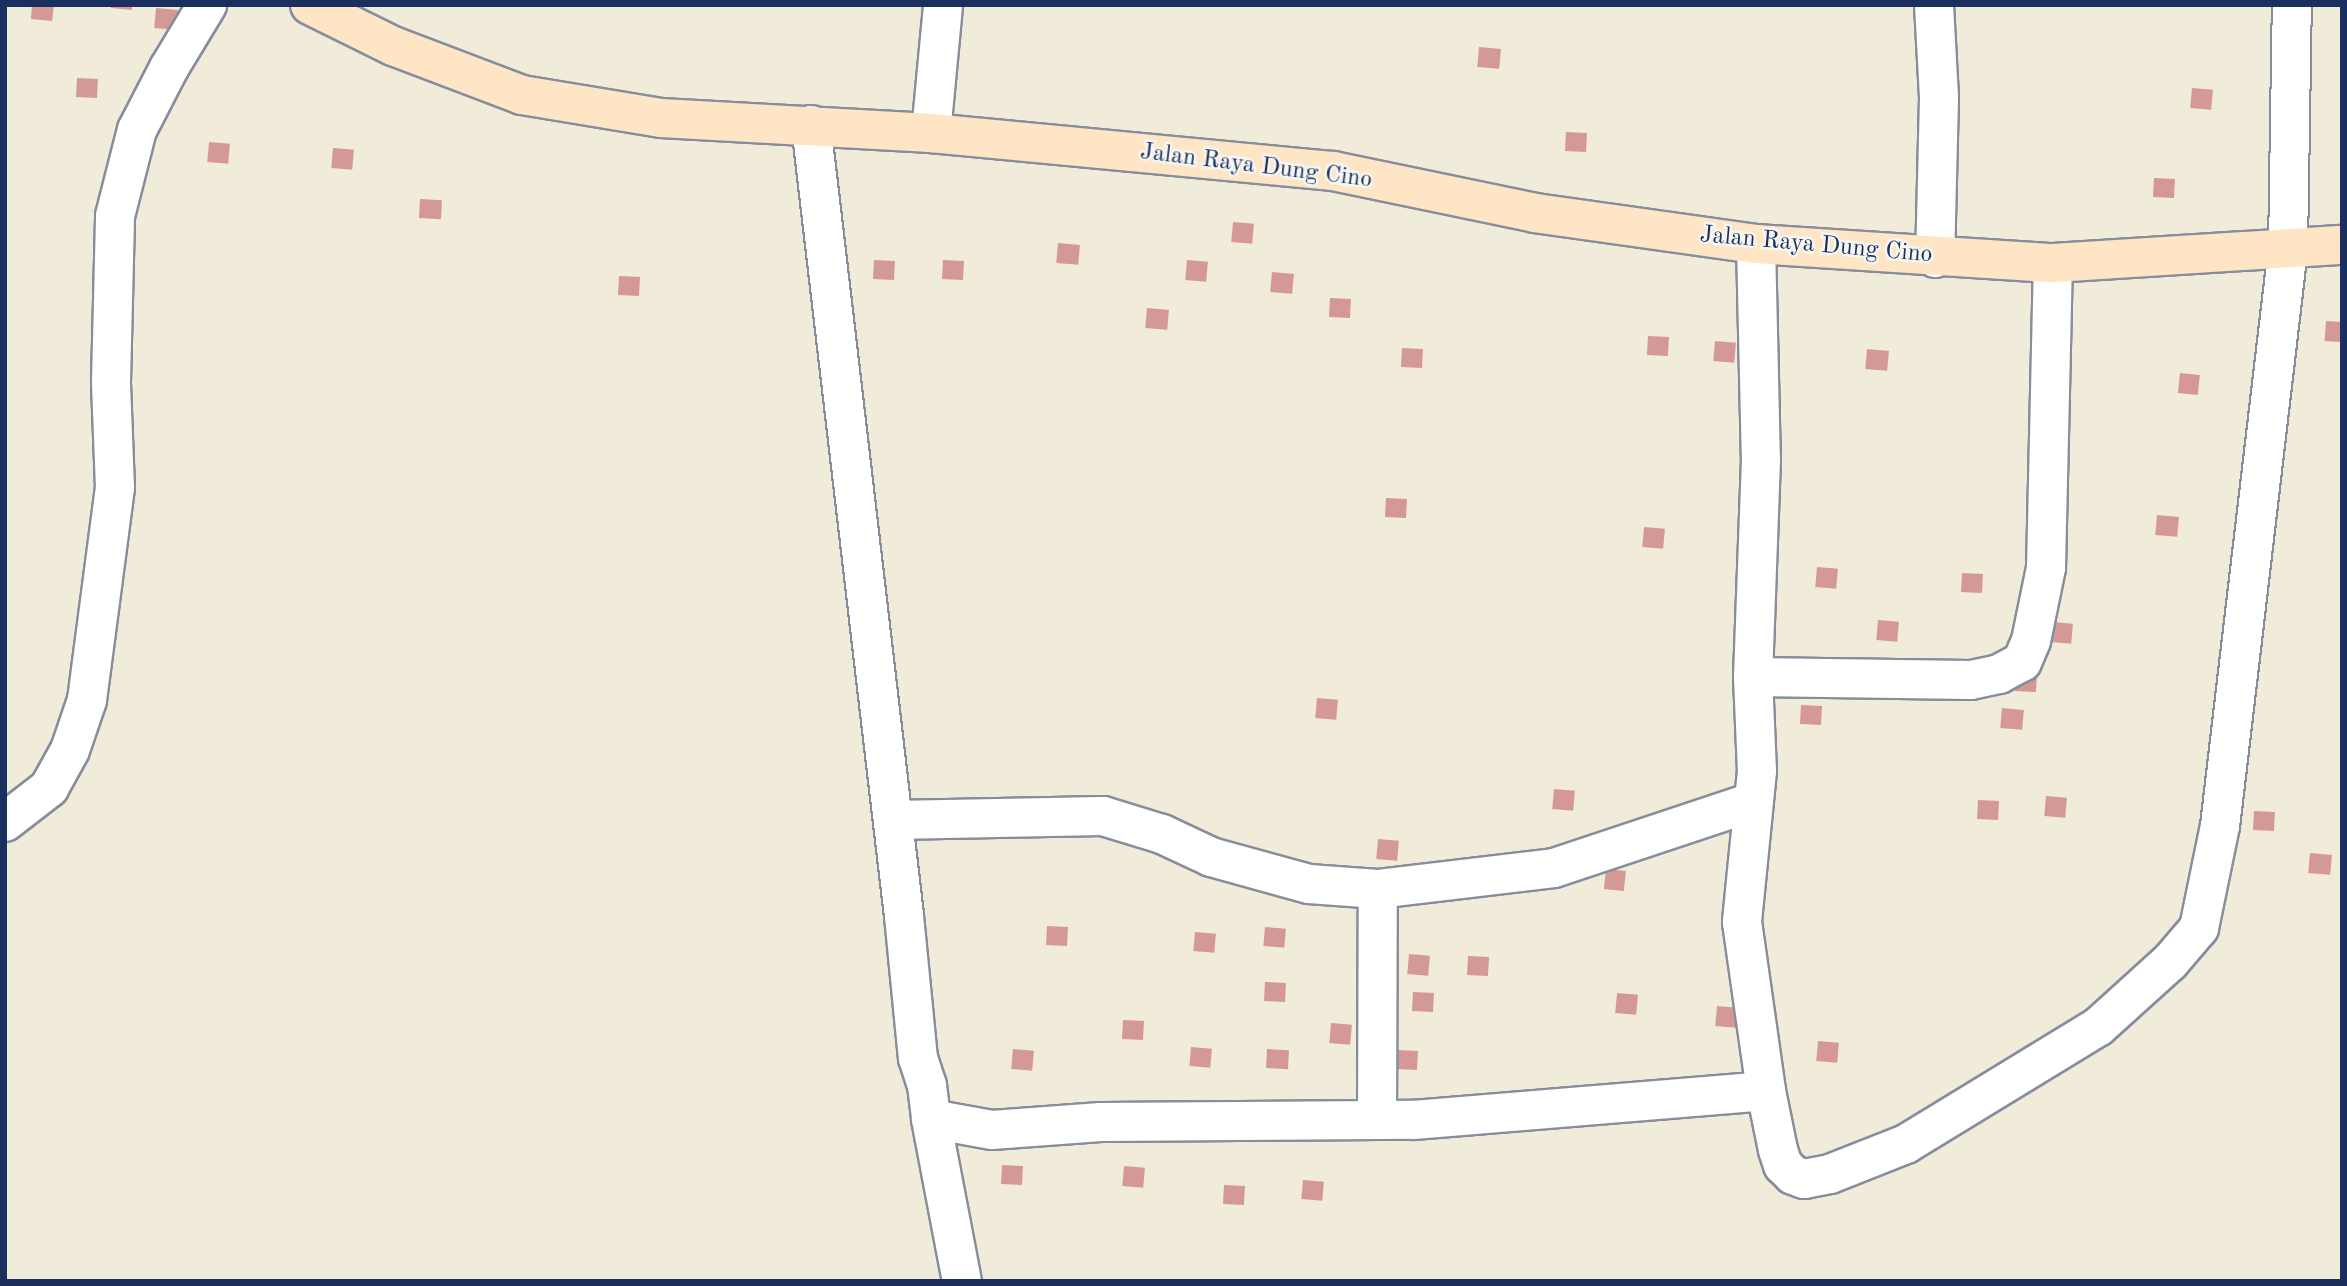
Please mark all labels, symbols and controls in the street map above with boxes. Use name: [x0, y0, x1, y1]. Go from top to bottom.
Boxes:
street label: Jalan Raya Dung Cino: [1138, 138, 1374, 196]
street label: Jalan Raya Dung Cino: [1698, 221, 1934, 271]

